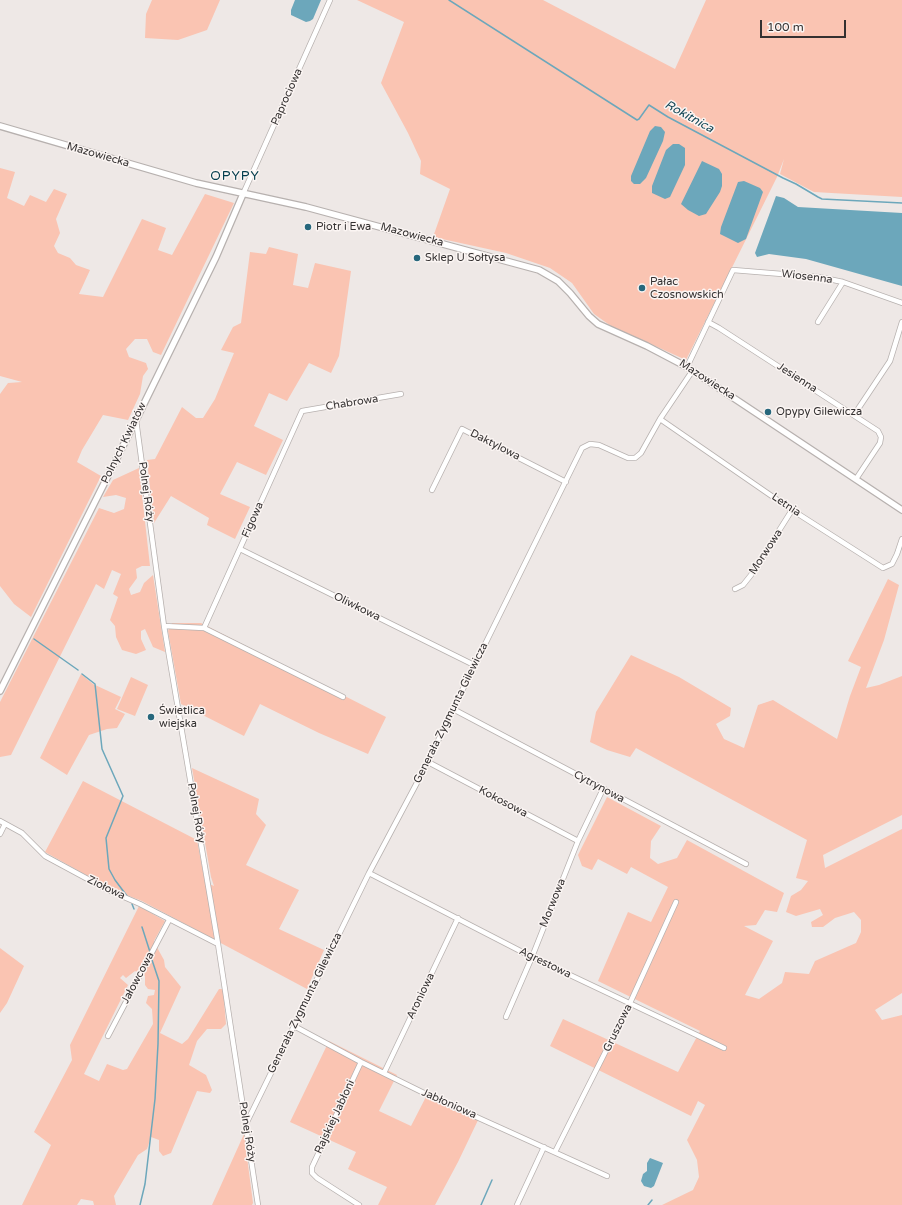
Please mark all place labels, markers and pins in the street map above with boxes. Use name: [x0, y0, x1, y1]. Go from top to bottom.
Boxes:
place label: Piotr i Ewa: [316, 220, 371, 234]
marker: Piotr i Ewa: [303, 222, 313, 232]
place label: Sklep U Sołtysa: [425, 251, 505, 265]
marker: Sklep U Sołtysa: [412, 253, 422, 263]
place label: Pałac Czosnowskich: [650, 275, 724, 301]
marker: Pałac Czosnowskich: [637, 283, 647, 293]
place label: Opypy Gilewicza: [776, 405, 862, 419]
marker: Opypy Gilewicza: [763, 407, 773, 417]
place label: Świetlica wiejska: [159, 704, 205, 730]
marker: Świetlica wiejska: [146, 712, 156, 722]

